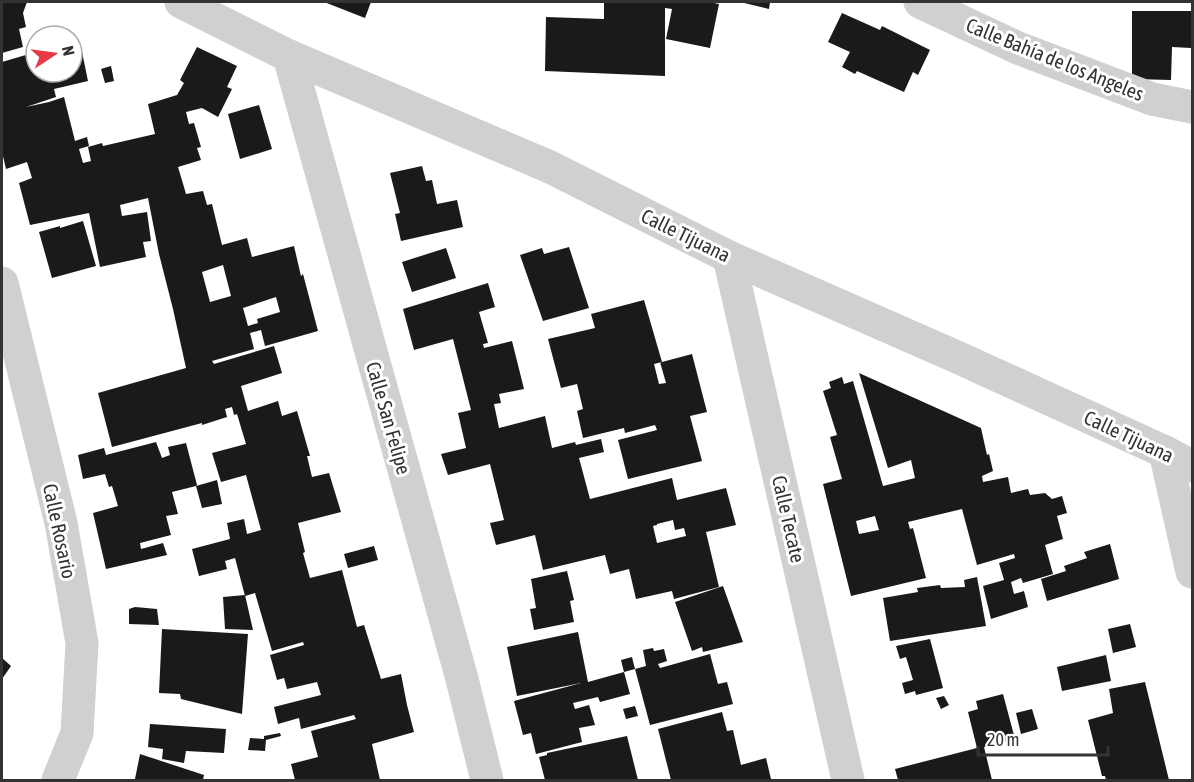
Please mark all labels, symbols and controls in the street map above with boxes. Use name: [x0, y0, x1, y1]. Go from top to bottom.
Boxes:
street label: Calle Bahía de los Angeles: [963, 13, 1147, 105]
north arrow: [24, 24, 84, 84]
text: N: [59, 44, 78, 57]
street label: Calle Tijuana: [638, 204, 734, 266]
street label: Calle San Felipe: [362, 359, 416, 477]
street label: Calle Tijuana: [1081, 405, 1177, 467]
street label: Calle Tecate: [768, 473, 810, 565]
street label: Calle Rosario: [39, 482, 81, 580]
scale bar: [978, 719, 1108, 757]
text: 20 m: [987, 729, 1019, 750]

